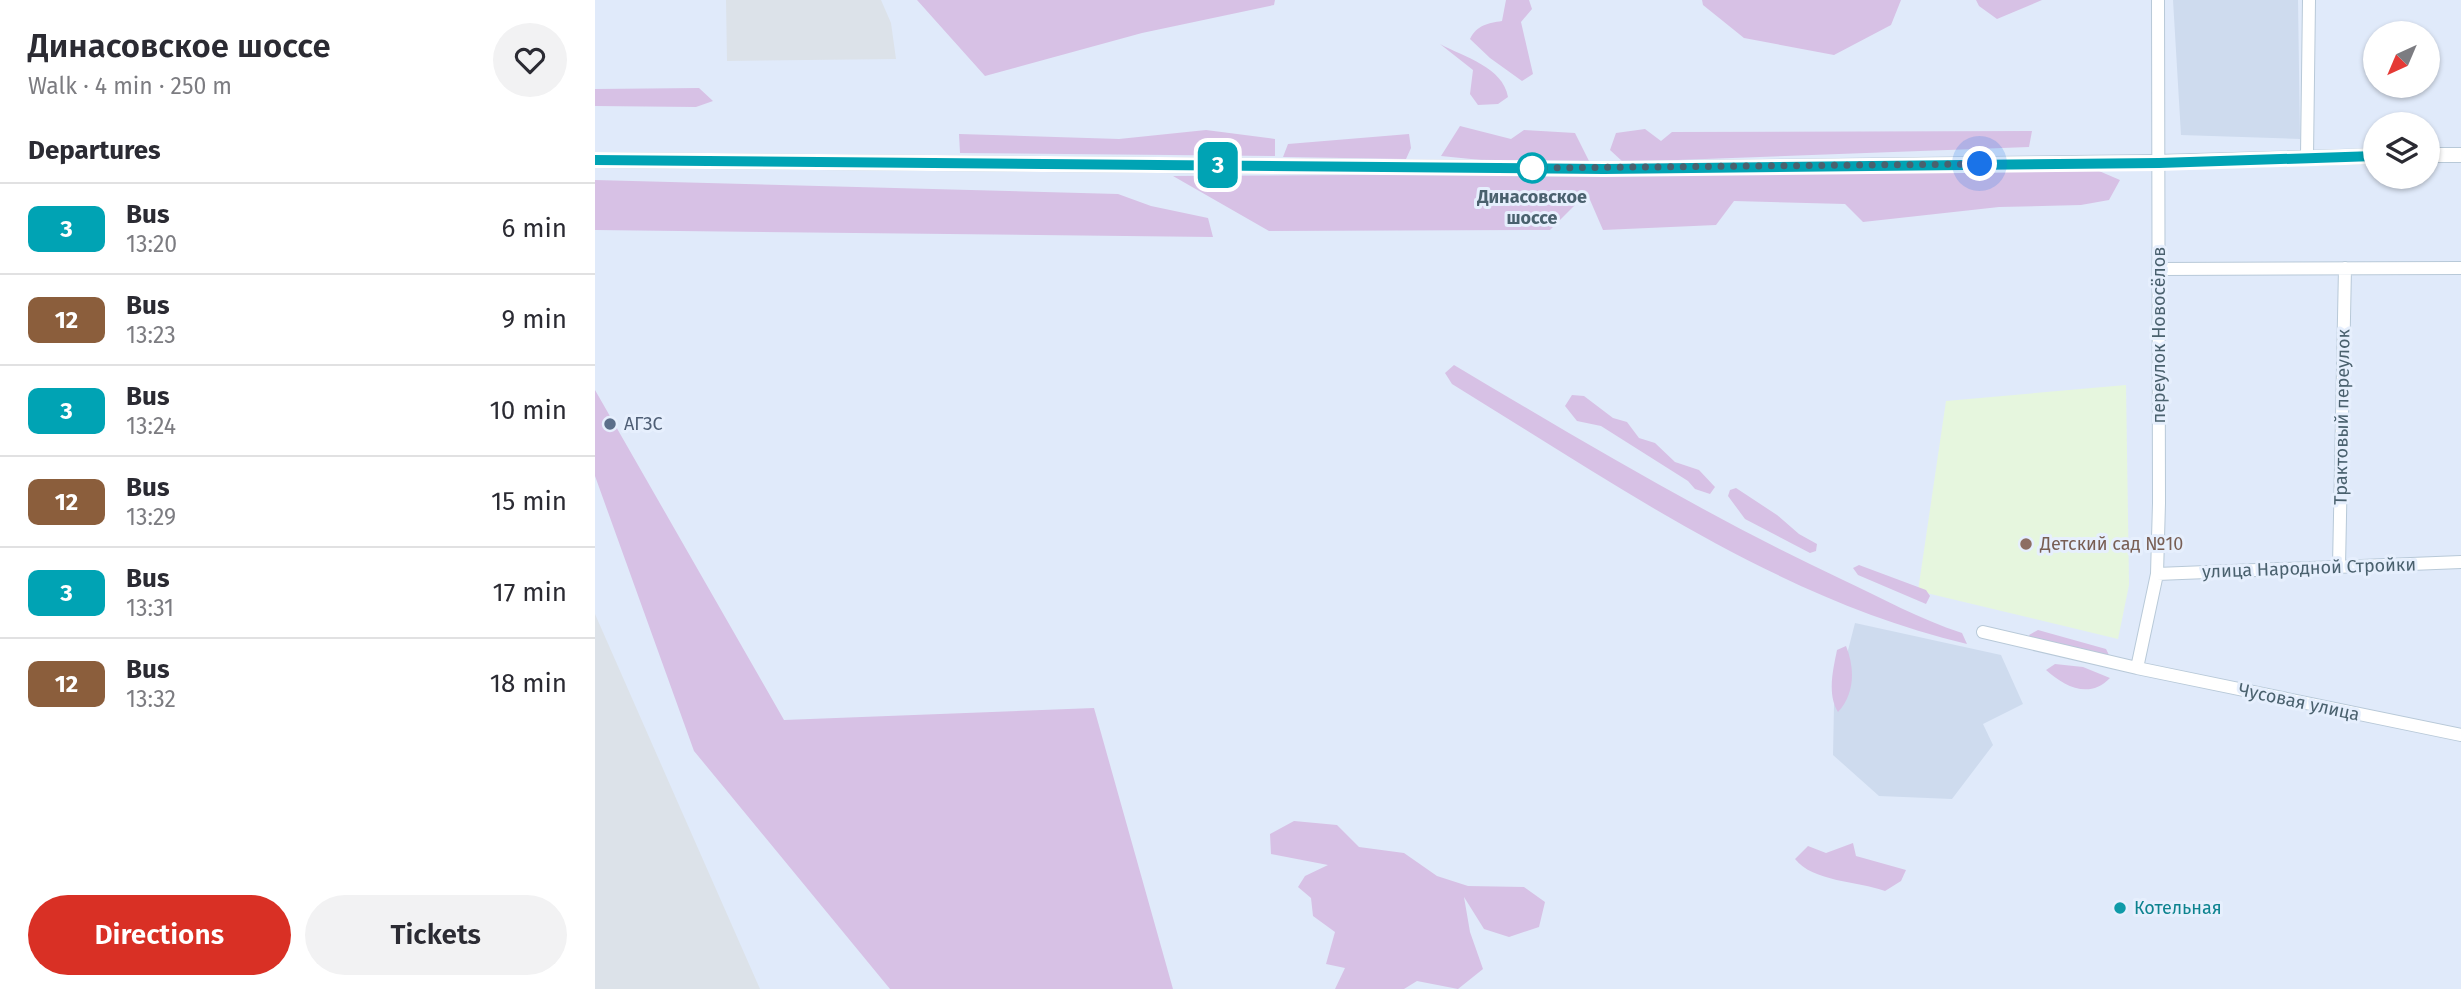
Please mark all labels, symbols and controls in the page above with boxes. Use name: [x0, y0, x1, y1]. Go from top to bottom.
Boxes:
north arrow: [2363, 21, 2439, 98]
map controls: [2363, 21, 2440, 189]
button: heart: [493, 23, 567, 97]
text: Динасовское шоссе: [28, 26, 331, 66]
text: Walk · 4 min · 250 m: [28, 72, 232, 100]
button: layers: [2363, 112, 2440, 189]
text: Departures: [28, 135, 161, 166]
line badge: 3: [1195, 142, 1241, 188]
your location: [1962, 146, 1997, 181]
text: 3: [1212, 151, 1224, 179]
marker: Динасовское шоссе: [1517, 153, 1547, 183]
place label: Динасовское шоссе: [1476, 186, 1587, 229]
text: Bus: [126, 199, 169, 230]
text: 6 min: [501, 213, 567, 244]
text: 3: [60, 215, 73, 243]
text: 13:20: [126, 230, 177, 258]
street label: переулок Новосёлов: [2148, 247, 2170, 423]
text: Bus: [126, 290, 169, 321]
text: 9 min: [502, 304, 567, 335]
text: 12: [55, 306, 78, 334]
text: 13:23: [126, 321, 176, 349]
street label: Трактовый переулок: [2329, 328, 2355, 505]
text: Bus: [126, 381, 169, 412]
text: 10 min: [489, 395, 567, 426]
text: 3: [60, 397, 73, 425]
text: 13:24: [126, 412, 176, 440]
place label: АГЗС: [624, 413, 663, 435]
marker: АГЗС: [602, 416, 618, 432]
text: Bus: [126, 472, 169, 503]
text: 15 min: [491, 486, 567, 517]
text: 12: [55, 488, 78, 516]
text: 13:29: [126, 503, 176, 531]
place label: Детский сад №10: [2039, 533, 2183, 555]
marker: Детский сад №10: [2018, 536, 2034, 552]
street label: улица Народной Стройки: [2202, 553, 2416, 583]
text: Bus: [126, 563, 169, 594]
text: 17 min: [492, 577, 567, 608]
text: 3: [60, 579, 73, 607]
text: 13:31: [126, 594, 174, 622]
text: Bus: [126, 654, 169, 685]
text: 18 min: [490, 668, 567, 699]
text: 12: [55, 670, 78, 698]
street label: Чусовая улица: [2236, 678, 2362, 726]
text: 13:32: [126, 685, 176, 713]
button: Directions: [28, 895, 291, 975]
button: Tickets: [305, 895, 567, 975]
place label: Котельная: [2134, 897, 2222, 919]
marker: Котельная: [2112, 900, 2128, 916]

